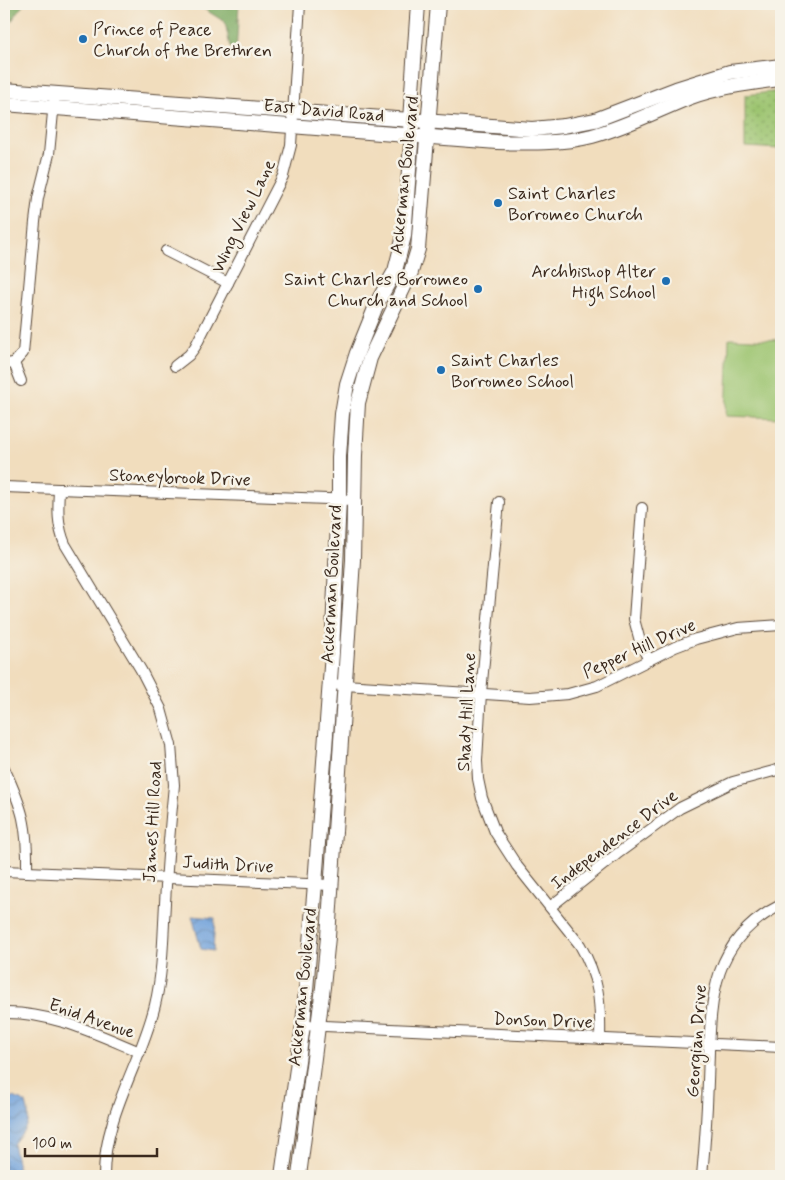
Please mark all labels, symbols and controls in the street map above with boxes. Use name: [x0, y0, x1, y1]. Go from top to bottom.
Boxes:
place label: Prince of Peace Church of the Brethren: [93, 18, 272, 63]
marker: Prince of Peace Church of the Brethren: [77, 33, 89, 45]
street label: East David Road: [262, 94, 385, 128]
street label: Ackerman Boulevard: [385, 95, 425, 255]
street label: Wing View Lane: [206, 155, 283, 278]
place label: Saint Charles Borromeo Church: [508, 182, 643, 227]
marker: Saint Charles Borromeo Church: [492, 197, 504, 209]
place label: Archbishop Alter High School: [531, 260, 656, 307]
place label: Saint Charles Borromeo Church and School: [284, 268, 468, 313]
marker: Archbishop Alter High School: [660, 275, 672, 287]
marker: Saint Charles Borromeo Church and School: [472, 283, 484, 295]
place label: Saint Charles Borromeo School: [451, 349, 574, 394]
marker: Saint Charles Borromeo School: [435, 364, 447, 376]
street label: Stoneybrook Drive: [109, 464, 251, 492]
street label: Ackerman Boulevard: [316, 504, 348, 664]
street label: Pepper Hill Drive: [579, 613, 700, 685]
street label: Shady Hill Lane: [452, 652, 482, 772]
street label: James Hill Road: [138, 761, 168, 883]
street label: Independence Drive: [546, 784, 683, 896]
street label: Judith Drive: [182, 851, 274, 879]
street label: Ackerman Boulevard: [283, 907, 323, 1067]
street label: Georgian Drive: [681, 984, 714, 1099]
street label: Enid Avenue: [45, 993, 138, 1045]
street label: Donson Drive: [493, 1007, 593, 1035]
scale bar: [25, 1125, 158, 1157]
text: 100 m: [32, 1134, 72, 1154]

